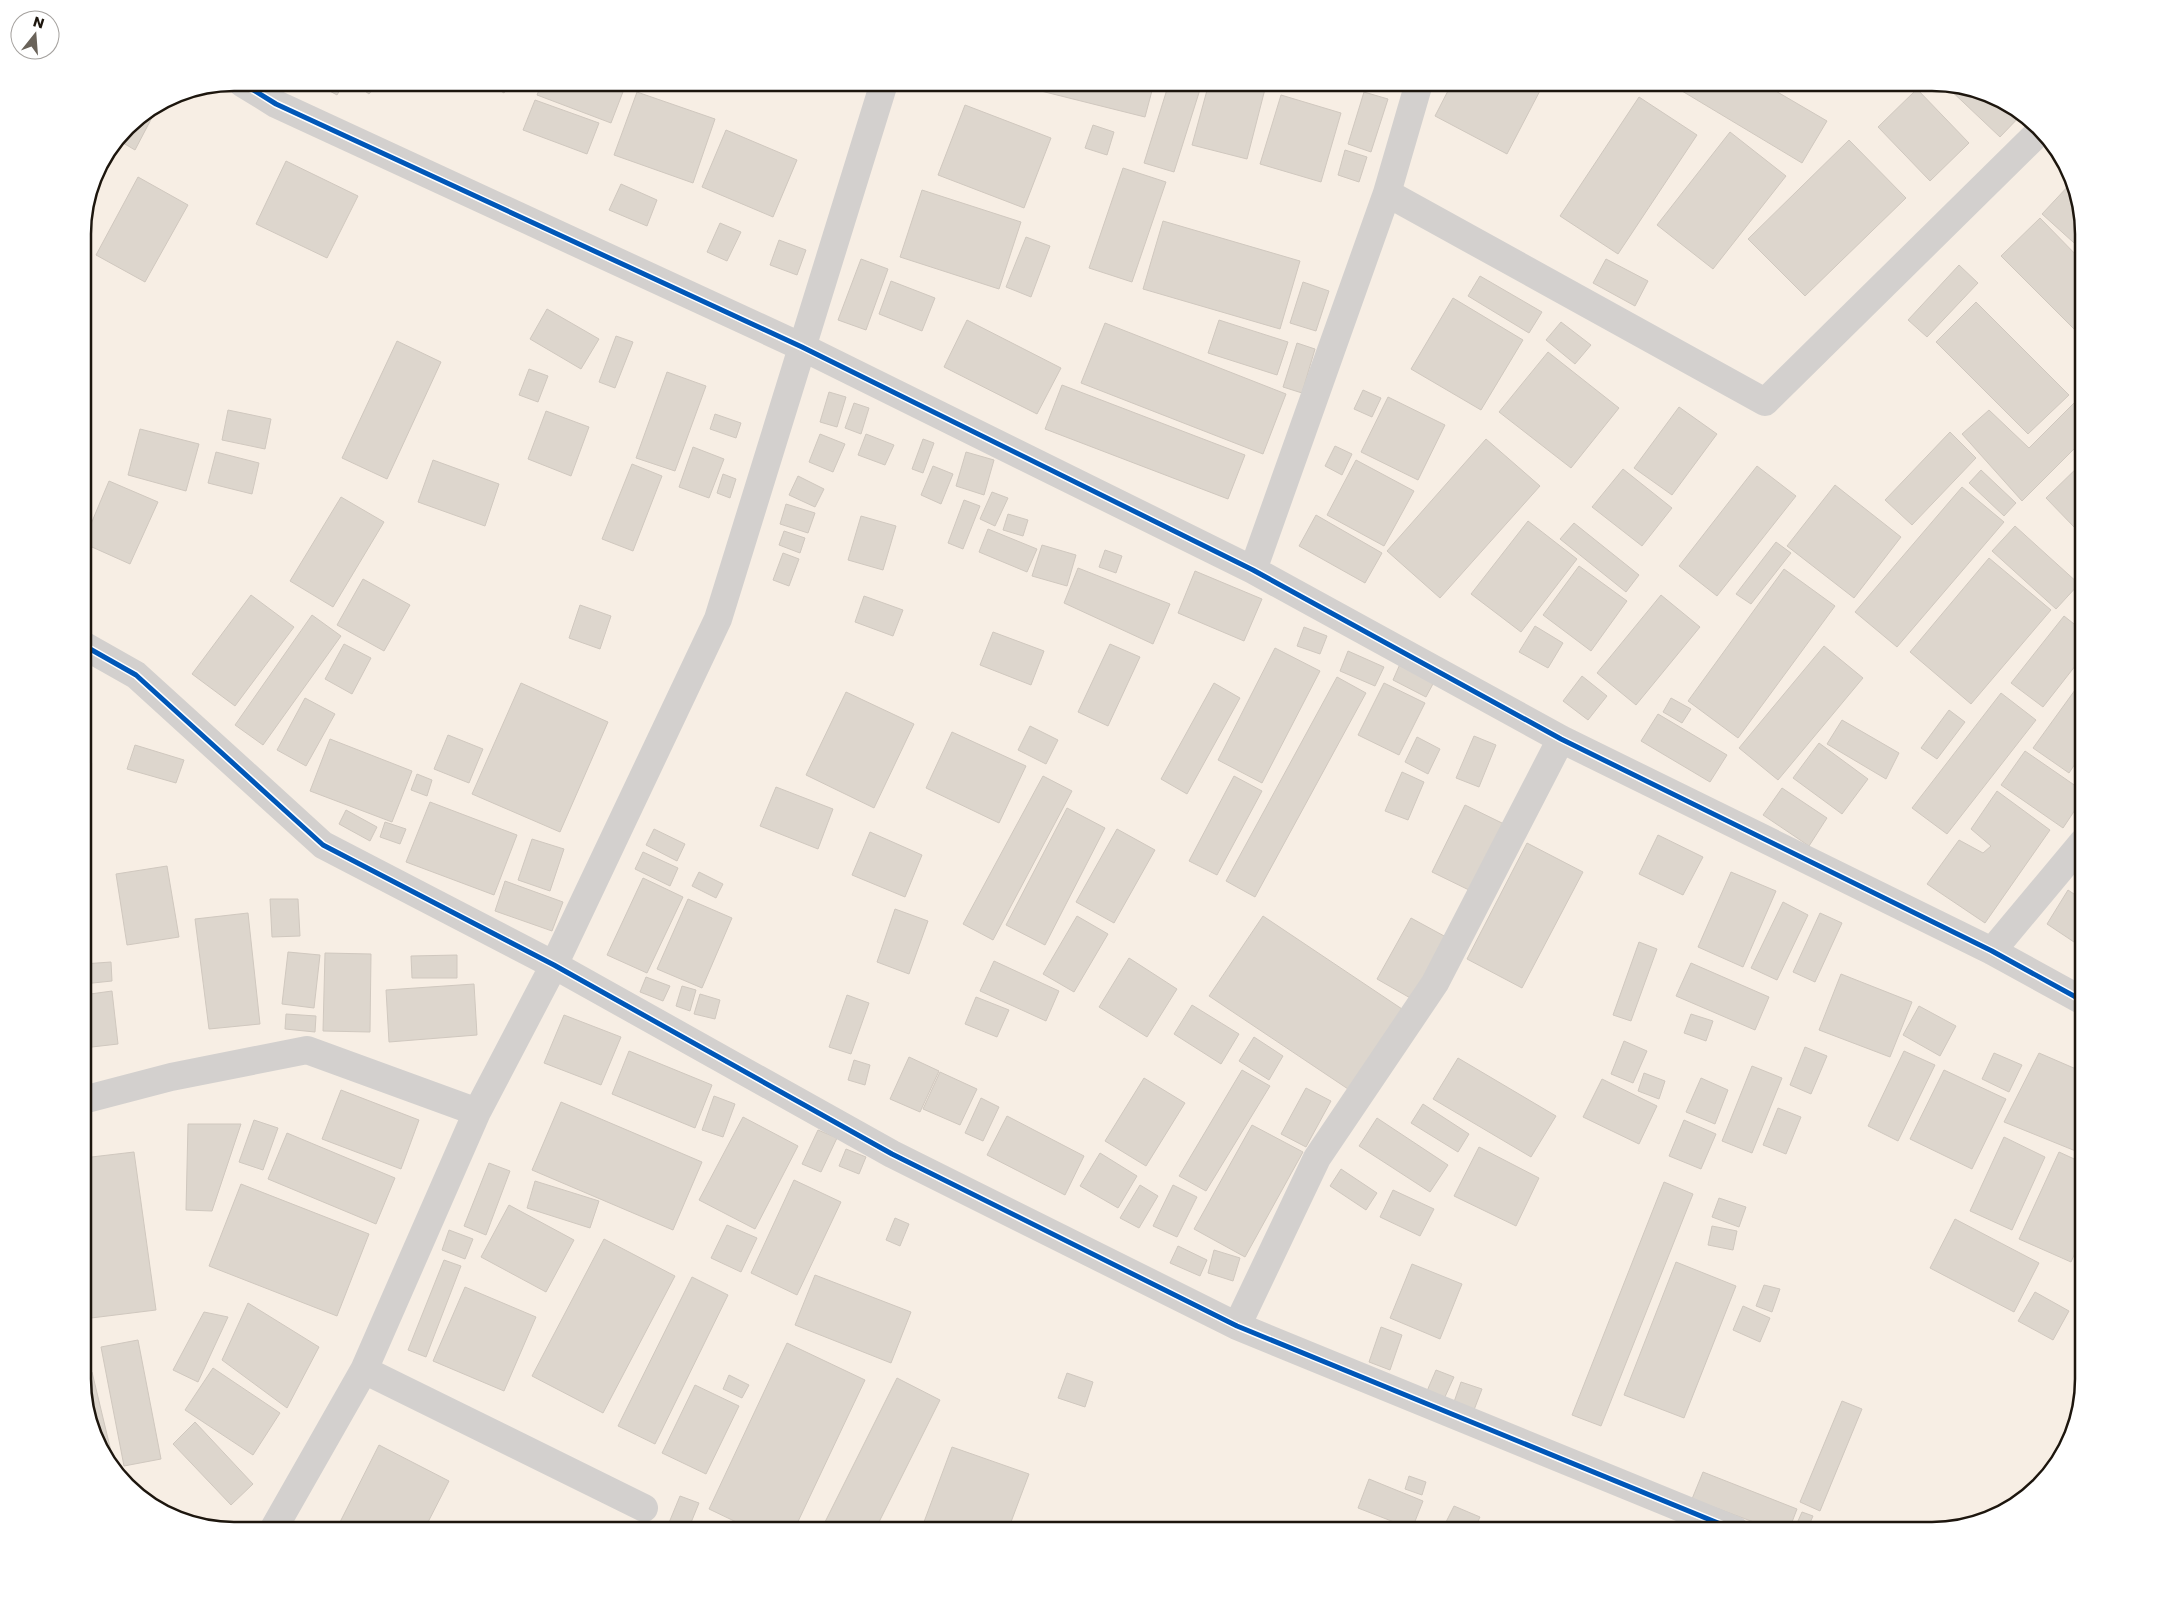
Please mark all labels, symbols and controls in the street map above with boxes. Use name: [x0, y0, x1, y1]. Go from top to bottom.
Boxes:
north arrow: [10, 10, 60, 60]
text: N: [31, 11, 47, 34]

